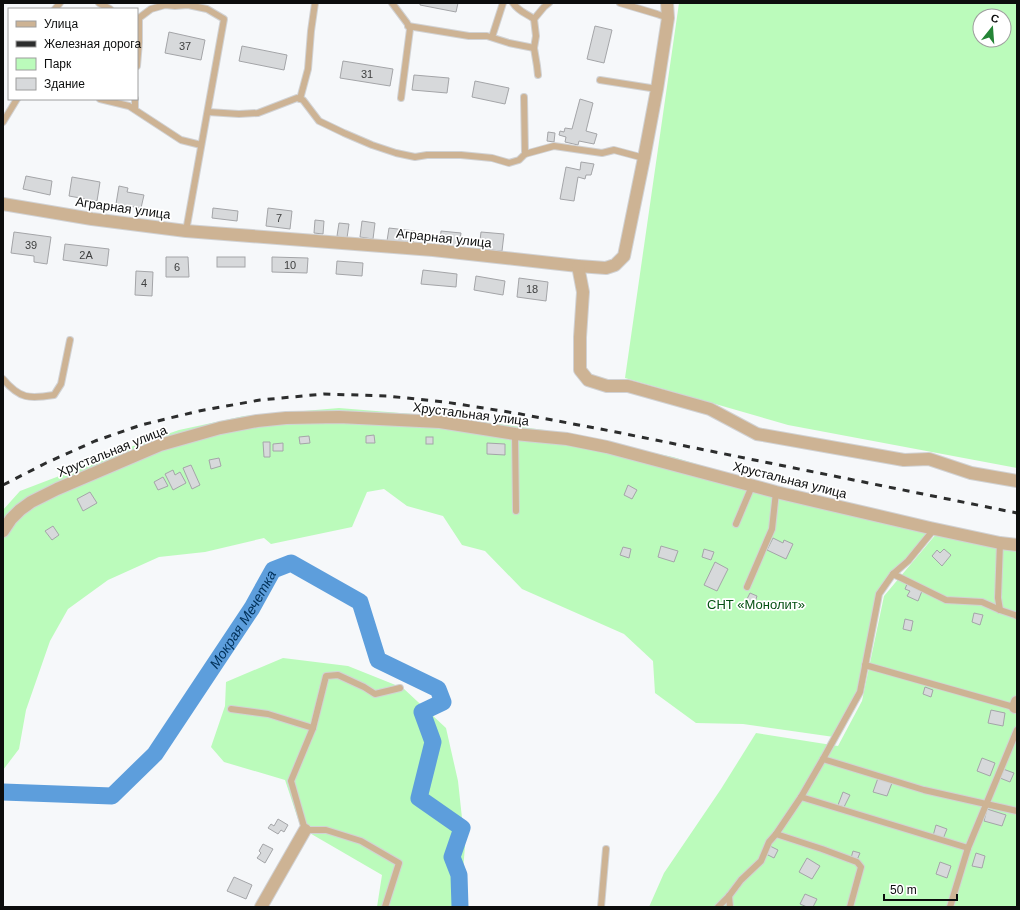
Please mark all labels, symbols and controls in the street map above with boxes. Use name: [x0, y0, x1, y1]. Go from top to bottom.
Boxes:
legend: [8, 8, 138, 100]
north arrow: [972, 8, 1012, 48]
text: С: [989, 12, 1001, 25]
text: Улица: [44, 17, 78, 31]
text: Железная дорога: [44, 37, 141, 51]
house number: 37: [179, 40, 191, 52]
text: Парк: [44, 57, 72, 71]
house number: 31: [361, 68, 373, 80]
text: Здание: [44, 77, 85, 91]
street label: Аграрная улица: [74, 194, 172, 222]
house number: 7: [276, 212, 282, 224]
street label: Аграрная улица: [396, 226, 493, 251]
house number: 39: [25, 239, 37, 251]
house number: 2А: [79, 249, 93, 261]
house number: 10: [284, 259, 296, 271]
house number: 6: [174, 261, 180, 273]
house number: 4: [141, 277, 147, 289]
house number: 18: [526, 283, 538, 295]
street label: Хрустальная улица: [412, 399, 531, 429]
street label: Хрустальная улица: [55, 422, 170, 480]
street label: Хрустальная улица: [732, 459, 849, 502]
water label: Мокрая Мечетка: [206, 567, 279, 671]
park label: СНТ «Монолит»: [707, 597, 805, 612]
scale bar: [884, 876, 957, 902]
text: 50 m: [890, 883, 917, 897]

